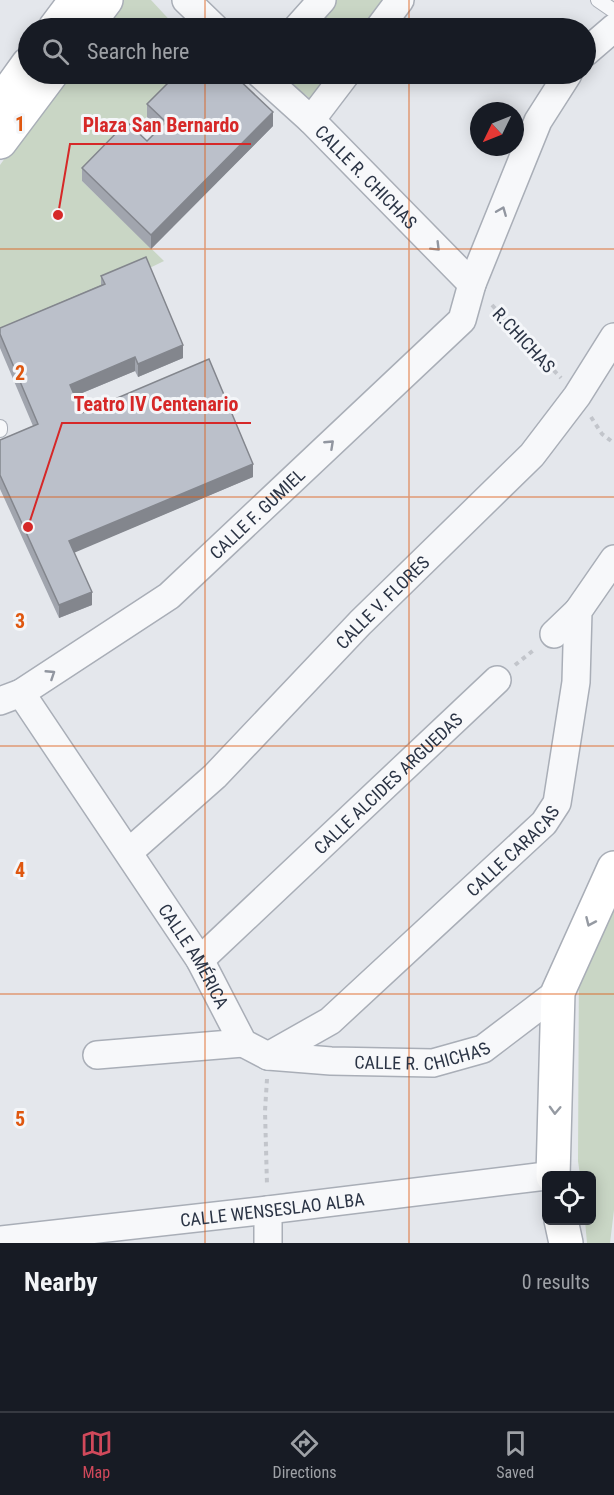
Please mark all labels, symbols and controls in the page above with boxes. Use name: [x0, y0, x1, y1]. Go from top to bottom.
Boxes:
search box: [18, 18, 596, 84]
icon: search: [39, 35, 72, 68]
text: Search here: [87, 39, 189, 64]
north arrow: [470, 102, 524, 156]
callout: Plaza San Bernardo: [70, 106, 251, 144]
text: 1: [15, 112, 25, 136]
text: Plaza San Bernardo: [83, 113, 239, 137]
street label: CALLE R. CHICHAS: [311, 121, 422, 233]
one-way arrow: [495, 206, 507, 217]
one-way arrow: [428, 240, 439, 251]
street label: R.CHICHAS: [489, 303, 559, 377]
text: 2: [15, 361, 25, 385]
callout: Teatro IV Centenario: [62, 385, 251, 423]
text: Teatro IV Centenario: [74, 392, 238, 416]
one-way arrow: [324, 440, 334, 451]
street label: CALLE F. GUMIEL: [205, 463, 309, 563]
street label: CALLE V. FLORES: [331, 551, 433, 653]
text: 3: [15, 609, 25, 633]
one-way arrow: [45, 669, 55, 681]
street label: CALLE ALCIDES ARGUEDAS: [309, 708, 466, 858]
street label: CALLE CARACAS: [462, 801, 563, 900]
text: 4: [15, 858, 25, 882]
street label: CALLE AMÉRICA: [155, 900, 234, 1012]
one-way arrow: [585, 915, 597, 926]
street label: CALLE R. CHICHAS: [354, 1037, 494, 1074]
one-way arrow: [548, 1105, 561, 1114]
text: 5: [15, 1107, 25, 1131]
map controls: [542, 1171, 596, 1225]
button: locate: [542, 1171, 596, 1225]
street label: CALLE WENSESLAO ALBA: [179, 1188, 366, 1230]
text: Nearby: [24, 1267, 98, 1297]
text: 0 results: [522, 1270, 590, 1294]
tab: Map: [80, 1427, 113, 1482]
tab: Directions: [273, 1427, 336, 1482]
tab: Saved: [496, 1427, 534, 1482]

